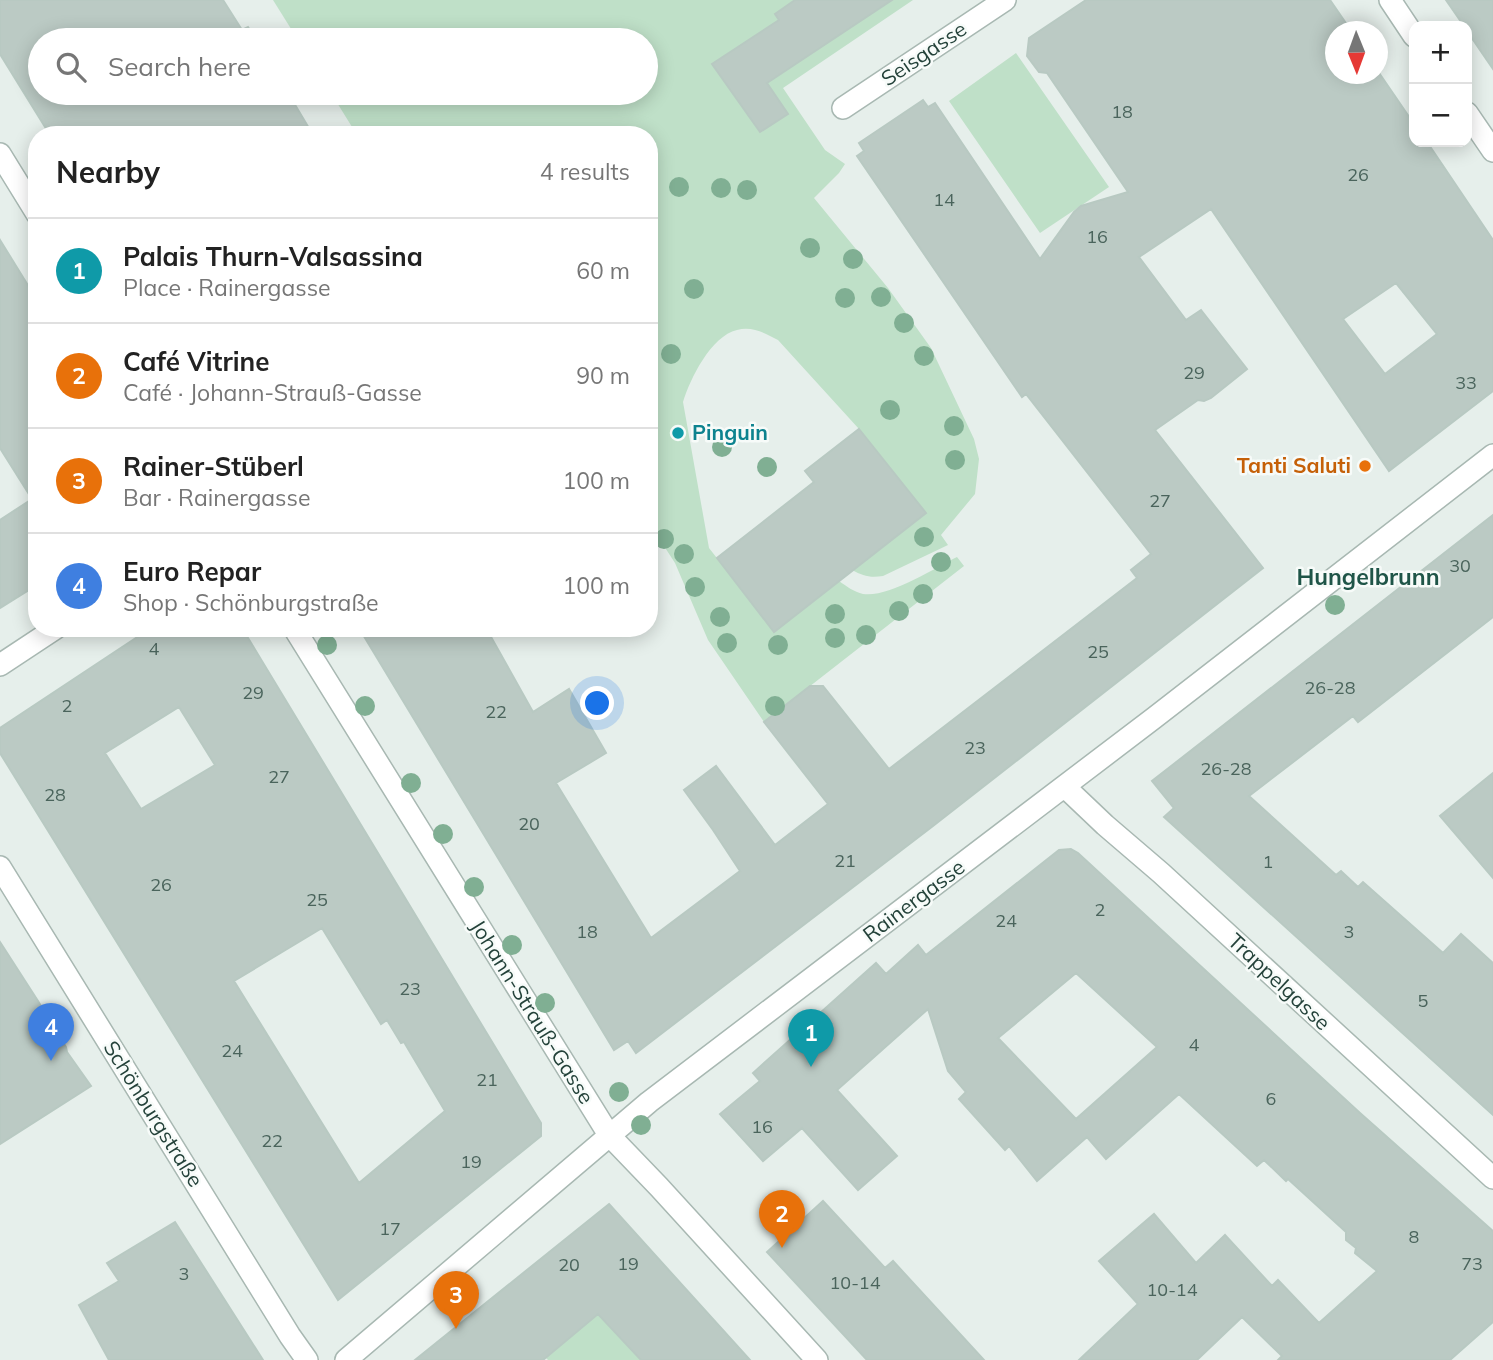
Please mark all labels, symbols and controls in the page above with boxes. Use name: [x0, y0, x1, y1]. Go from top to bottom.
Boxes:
street label: Seisgasse: [876, 15, 971, 91]
north arrow: [1325, 21, 1388, 84]
map controls: [1409, 21, 1472, 147]
button: +: [1409, 21, 1472, 84]
search box: [28, 28, 658, 105]
icon: search: [52, 48, 90, 86]
text: Search here: [108, 50, 251, 83]
button: −: [1409, 84, 1472, 147]
house number: 18: [1111, 100, 1133, 123]
text: Nearby: [56, 153, 160, 191]
text: 4 results: [540, 157, 630, 186]
house number: 26: [1347, 163, 1369, 186]
house number: 14: [933, 188, 955, 211]
house number: 16: [1086, 225, 1108, 248]
text: Palais Thurn-Valsassina: [123, 240, 423, 273]
text: 1: [72, 256, 86, 285]
text: 60 m: [576, 256, 630, 285]
text: Place · Rainergasse: [123, 273, 331, 302]
text: Café Vitrine: [123, 345, 269, 378]
text: 2: [72, 361, 86, 390]
text: 90 m: [576, 361, 630, 390]
house number: 29: [1183, 361, 1205, 384]
house number: 33: [1455, 371, 1477, 394]
text: Café · Johann-Strauß-Gasse: [123, 378, 422, 407]
place label: Pinguin: [692, 419, 768, 445]
marker: Pinguin: [670, 425, 686, 441]
text: Rainer-Stüberl: [123, 450, 304, 483]
place label: Tanti Saluti: [1237, 452, 1351, 478]
marker: Tanti Saluti: [1357, 458, 1373, 474]
text: 3: [72, 466, 86, 495]
text: 100 m: [562, 466, 630, 495]
text: Bar · Rainergasse: [123, 483, 310, 512]
house number: 27: [1149, 489, 1171, 512]
house number: 30: [1449, 554, 1471, 577]
text: Euro Repar: [123, 555, 261, 588]
district label: Hungelbrunn: [1296, 562, 1440, 591]
text: 4: [72, 571, 86, 600]
text: 100 m: [562, 571, 630, 600]
text: Shop · Schönburgstraße: [123, 588, 378, 617]
house number: 4: [149, 637, 160, 660]
house number: 25: [1087, 640, 1109, 663]
house number: 26-28: [1305, 676, 1355, 699]
house number: 29: [242, 681, 264, 704]
your location: [580, 686, 614, 720]
house number: 2: [62, 694, 72, 717]
house number: 22: [485, 700, 507, 723]
house number: 23: [964, 736, 986, 759]
house number: 26-28: [1201, 757, 1251, 780]
house number: 27: [268, 765, 290, 788]
house number: 28: [44, 783, 66, 806]
house number: 20: [518, 812, 540, 835]
house number: 21: [834, 849, 856, 872]
house number: 1: [1263, 850, 1273, 873]
street label: Rainergasse: [857, 853, 969, 947]
house number: 26: [150, 873, 172, 896]
house number: 25: [306, 888, 328, 911]
house number: 2: [1095, 898, 1105, 921]
house number: 24: [995, 909, 1017, 932]
street label: Johann-Strauß-Gasse: [466, 915, 600, 1108]
house number: 18: [576, 920, 598, 943]
house number: 3: [1344, 920, 1354, 943]
street label: Trappelgasse: [1223, 927, 1336, 1035]
house number: 23: [399, 977, 421, 1000]
house number: 5: [1418, 989, 1429, 1012]
pin: 4: [28, 1003, 74, 1061]
pin: 1: [788, 1009, 834, 1067]
house number: 4: [1189, 1033, 1200, 1056]
street label: Schönburgstraße: [98, 1036, 209, 1191]
house number: 24: [221, 1039, 243, 1062]
house number: 21: [476, 1068, 498, 1091]
house number: 6: [1266, 1087, 1276, 1110]
house number: 16: [751, 1115, 773, 1138]
house number: 22: [261, 1129, 283, 1152]
house number: 19: [460, 1150, 482, 1173]
pin: 2: [759, 1190, 805, 1248]
house number: 17: [379, 1217, 401, 1240]
house number: 8: [1409, 1225, 1419, 1248]
house number: 19: [617, 1252, 639, 1275]
house number: 73: [1461, 1252, 1483, 1275]
house number: 20: [558, 1253, 580, 1276]
house number: 3: [179, 1262, 189, 1285]
pin: 3: [433, 1271, 479, 1329]
house number: 10-14: [830, 1271, 881, 1294]
house number: 10-14: [1147, 1278, 1198, 1301]

